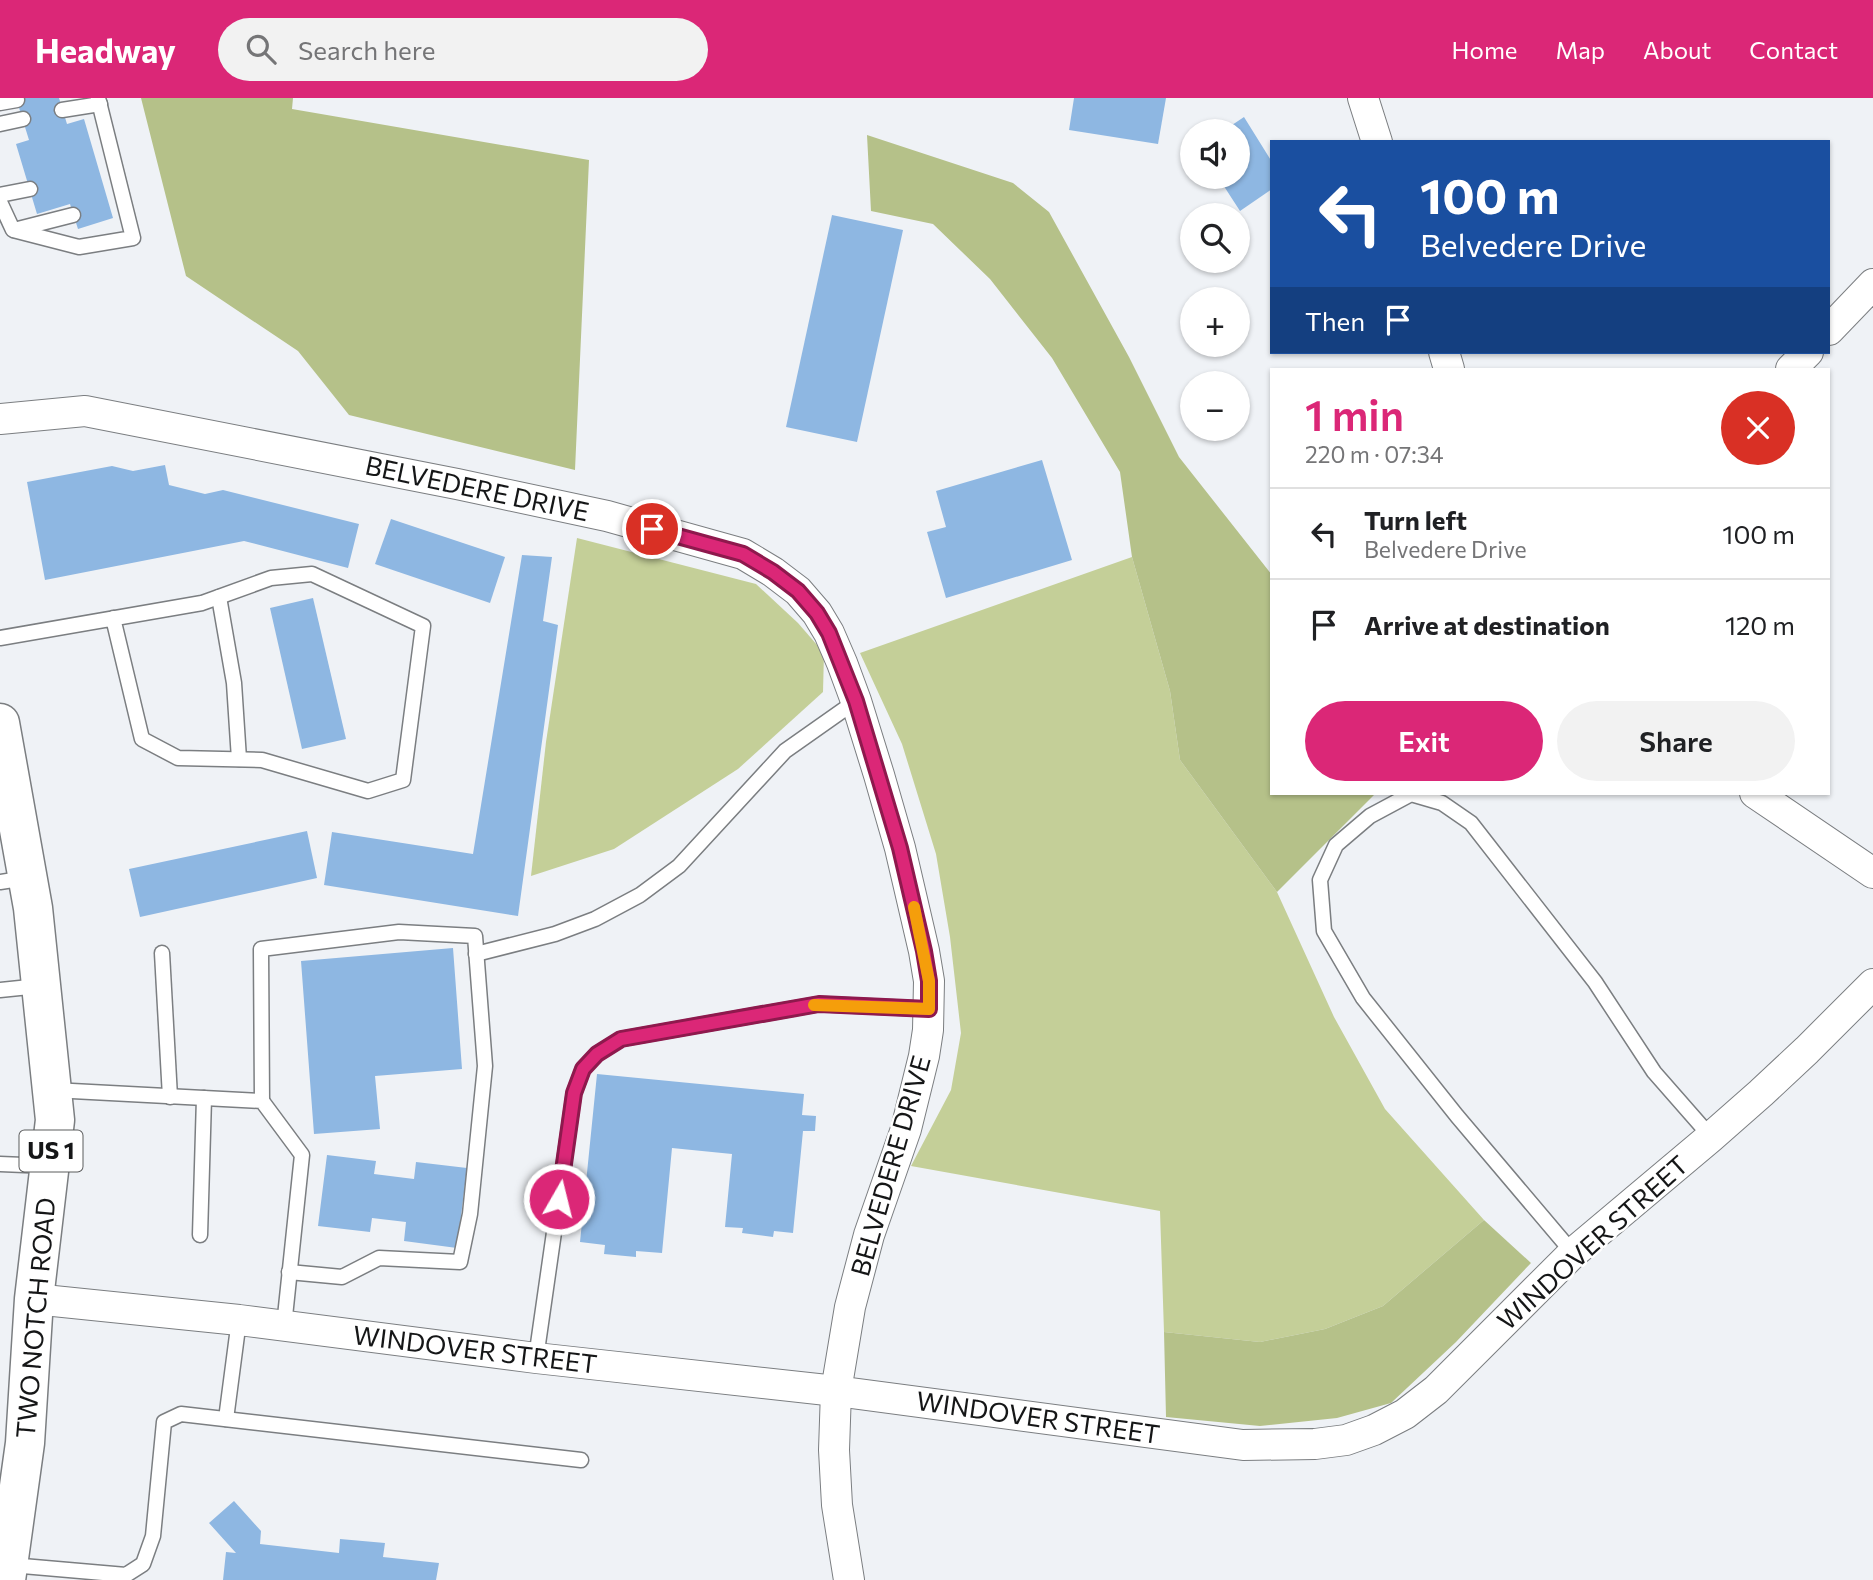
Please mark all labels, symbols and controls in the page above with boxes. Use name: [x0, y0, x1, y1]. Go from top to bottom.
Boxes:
search box: [218, 18, 708, 81]
text: Headway: [35, 29, 176, 70]
icon: search: [242, 30, 280, 68]
text: Search here: [298, 34, 436, 65]
text: Home: [1452, 35, 1518, 64]
text: Map: [1556, 35, 1605, 64]
text: About: [1643, 35, 1711, 64]
text: Contact: [1749, 35, 1838, 64]
map controls: [1180, 119, 1250, 441]
button: sound: [1180, 119, 1250, 189]
text: 100 m: [1420, 164, 1559, 224]
icon: left: [1305, 168, 1396, 259]
button: search: [1180, 203, 1250, 273]
text: Belvedere Drive: [1420, 224, 1646, 264]
button: +: [1180, 287, 1250, 357]
icon: arrive: [1379, 301, 1417, 339]
text: Then: [1305, 305, 1365, 336]
button: −: [1180, 371, 1250, 441]
text: 1 min: [1305, 388, 1404, 440]
button: close: [1721, 391, 1795, 465]
text: 220 m · 07:34: [1305, 440, 1444, 468]
street label: BELVEDERE DRIVE: [363, 449, 592, 526]
pin: [622, 499, 682, 559]
text: Turn left: [1364, 504, 1467, 535]
icon: arrive: [633, 510, 671, 548]
icon: left: [1305, 515, 1343, 553]
text: 100 m: [1722, 518, 1795, 549]
text: Belvedere Drive: [1364, 535, 1527, 563]
icon: arrive: [1305, 606, 1343, 644]
text: Arrive at destination: [1364, 609, 1610, 640]
text: 120 m: [1725, 609, 1795, 640]
button: Exit: [1305, 701, 1543, 781]
button: Share: [1557, 701, 1795, 781]
street label: BELVEDERE DRIVE: [843, 1052, 936, 1279]
road number: US 1: [20, 1130, 82, 1171]
street label: WINDOVER STREET: [1490, 1148, 1694, 1336]
position arrow: [522, 1162, 596, 1236]
street label: TWO NOTCH ROAD: [9, 1196, 60, 1440]
street label: WINDOVER STREET: [351, 1318, 599, 1379]
street label: WINDOVER STREET: [915, 1384, 1162, 1449]

